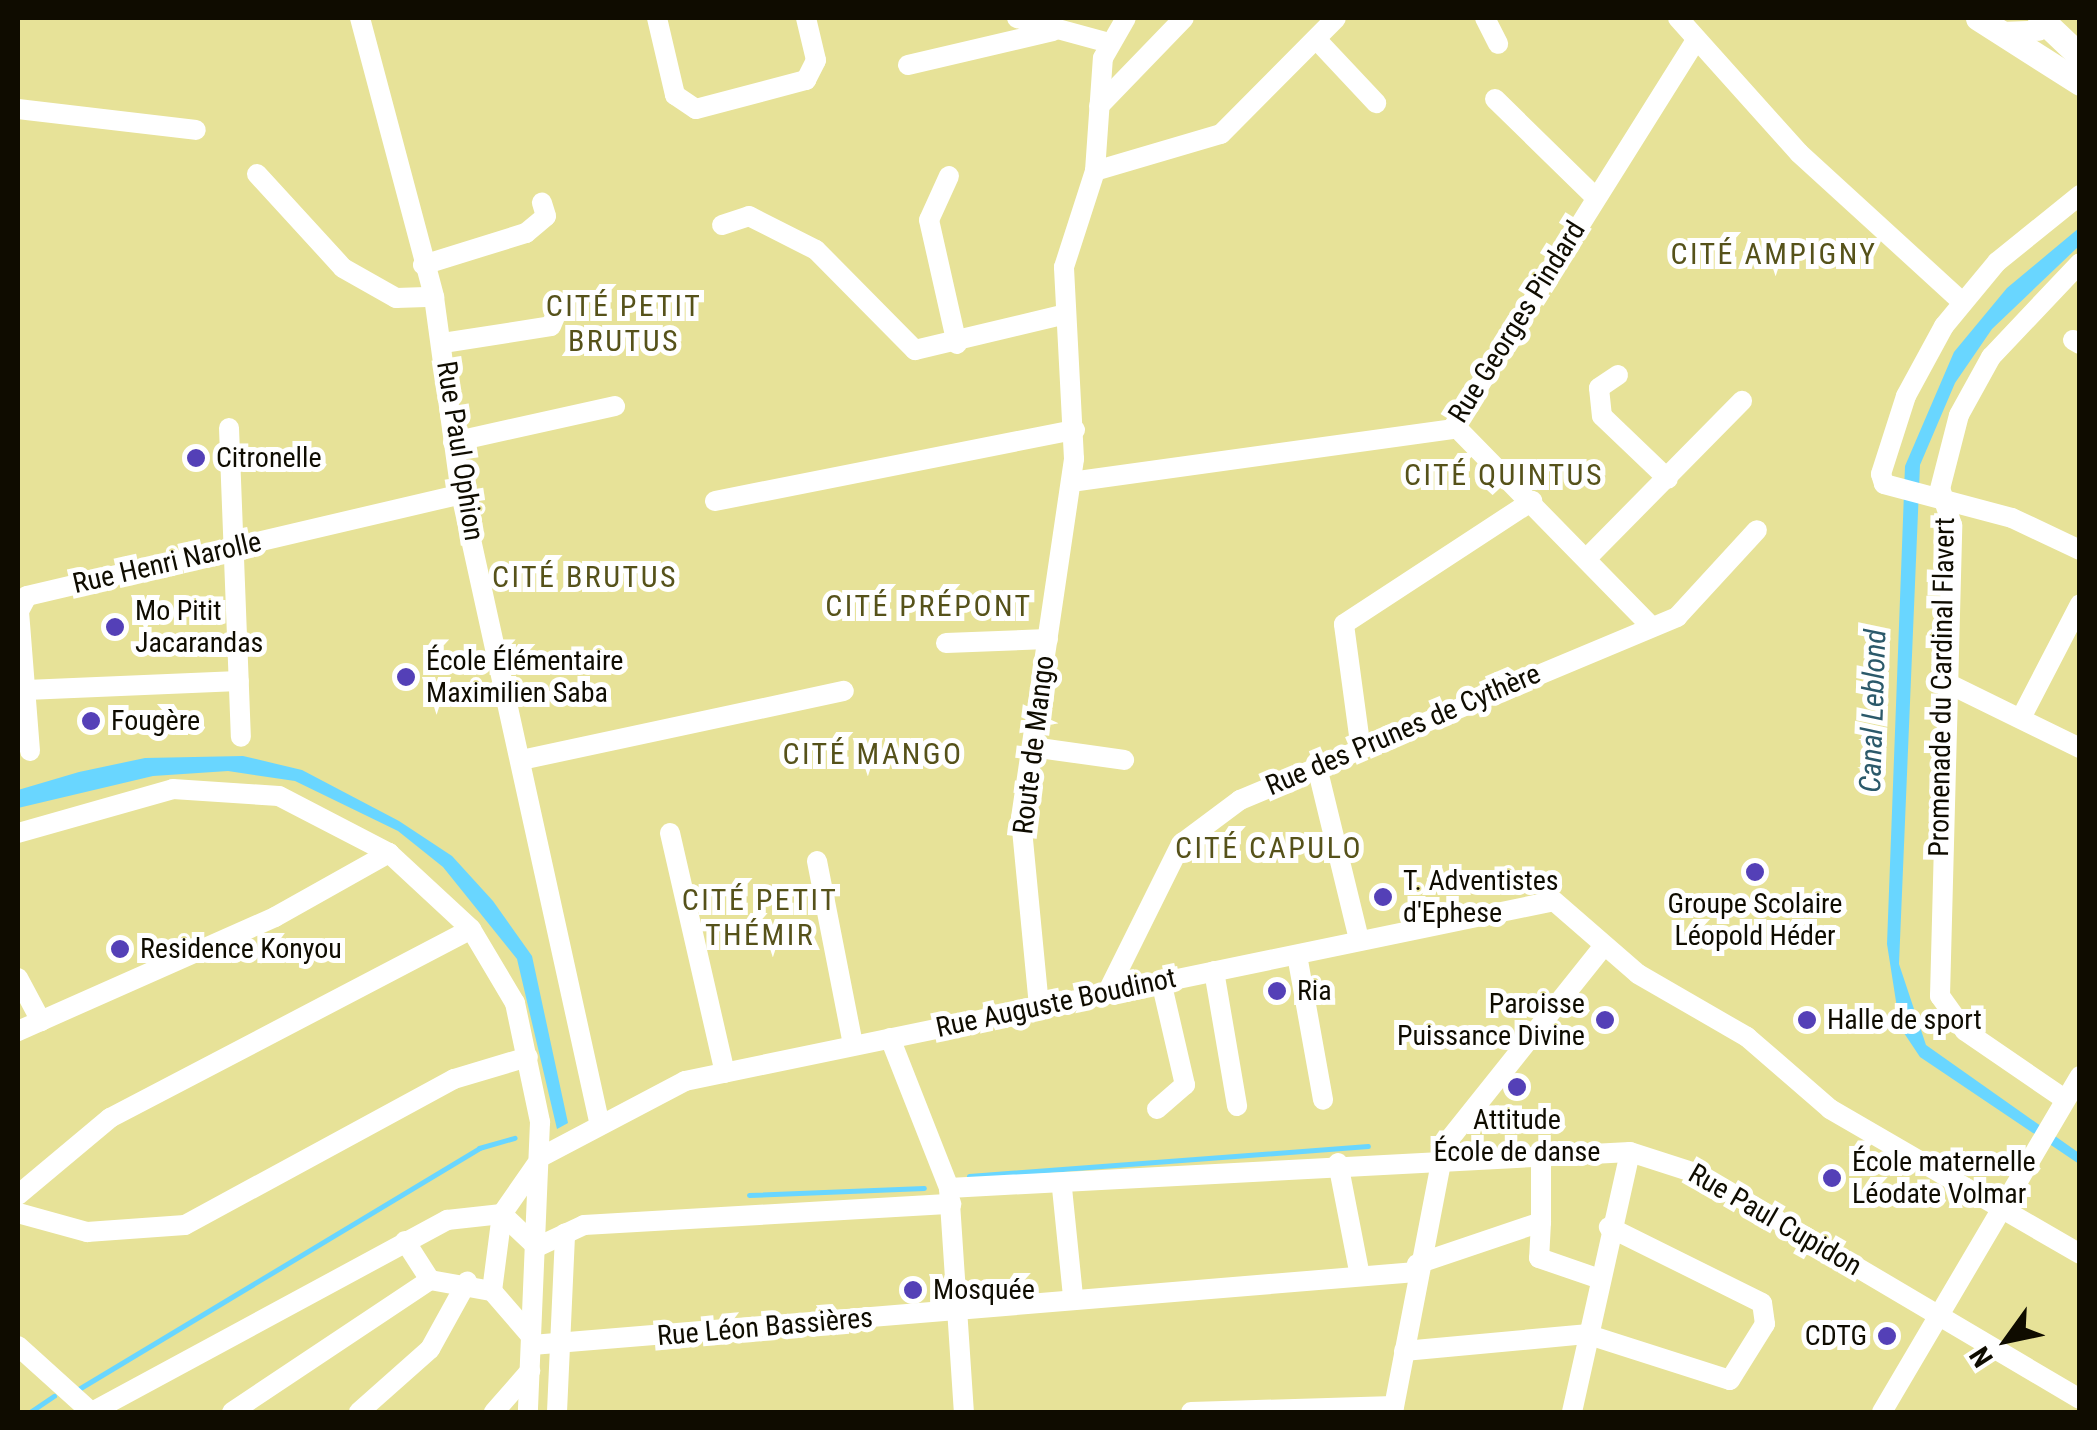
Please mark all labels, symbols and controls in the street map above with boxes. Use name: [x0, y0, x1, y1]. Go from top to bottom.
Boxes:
street label: Rue Georges Pindard: [1442, 215, 1592, 429]
district label: CITÉ AMPIGNY: [1670, 236, 1878, 272]
district label: CITÉ PETIT BRUTUS: [546, 288, 702, 358]
street label: Rue Paul Ophion: [429, 359, 491, 543]
place label: Citronelle: [216, 441, 322, 475]
marker: Citronelle: [185, 447, 207, 469]
district label: CITÉ QUINTUS: [1404, 457, 1604, 493]
street label: Promenade du Cardinal Flavert: [1922, 517, 1962, 857]
street label: Rue Henri Narolle: [69, 525, 265, 601]
district label: CITÉ BRUTUS: [492, 559, 678, 595]
district label: CITÉ PRÉPONT: [825, 588, 1033, 624]
place label: Mo Pitit Jacarandas: [135, 594, 263, 660]
marker: Mo Pitit Jacarandas: [104, 616, 126, 638]
water label: Canal Leblond: [1852, 629, 1894, 793]
place label: École Élémentaire Maximilien Saba: [426, 644, 623, 710]
street label: Route de Mango: [1006, 654, 1062, 836]
street label: Rue des Prunes de Cythère: [1261, 657, 1545, 803]
marker: École Élémentaire Maximilien Saba: [395, 666, 417, 688]
place label: Fougère: [111, 704, 200, 738]
marker: Fougère: [80, 710, 102, 732]
district label: CITÉ MANGO: [782, 736, 964, 772]
district label: CITÉ CAPULO: [1175, 830, 1363, 866]
marker: Groupe Scolaire Léopold Héder: [1744, 861, 1766, 883]
place label: T. Adventistes d'Ephese: [1403, 864, 1559, 930]
district label: CITÉ PETIT THÉMIR: [682, 882, 838, 952]
marker: T. Adventistes d'Ephese: [1372, 886, 1394, 908]
place label: Groupe Scolaire Léopold Héder: [1668, 887, 1842, 953]
place label: Residence Konyou: [140, 932, 342, 966]
marker: Residence Konyou: [109, 938, 131, 960]
street label: Rue Auguste Boudinot: [933, 961, 1179, 1045]
place label: Ria: [1297, 974, 1332, 1008]
marker: Ria: [1266, 980, 1288, 1002]
place label: Paroisse Puissance Divine: [1397, 987, 1585, 1053]
place label: Halle de sport: [1827, 1003, 1982, 1037]
marker: Paroisse Puissance Divine: [1594, 1009, 1616, 1031]
marker: Halle de sport: [1796, 1009, 1818, 1031]
marker: Attitude École de danse: [1506, 1076, 1528, 1098]
place label: Attitude École de danse: [1434, 1103, 1600, 1169]
place label: École maternelle Léodate Volmar: [1852, 1145, 2036, 1211]
street label: Rue Paul Cupidon: [1682, 1157, 1868, 1283]
marker: École maternelle Léodate Volmar: [1821, 1167, 1843, 1189]
place label: Mosquée: [933, 1273, 1035, 1307]
marker: Mosquée: [902, 1279, 924, 1301]
north arrow: [1957, 1290, 2057, 1390]
street label: Rue Léon Bassières: [656, 1301, 874, 1353]
place label: CDTG: [1805, 1319, 1867, 1353]
marker: CDTG: [1876, 1325, 1898, 1347]
text: N: [1963, 1340, 2000, 1373]

